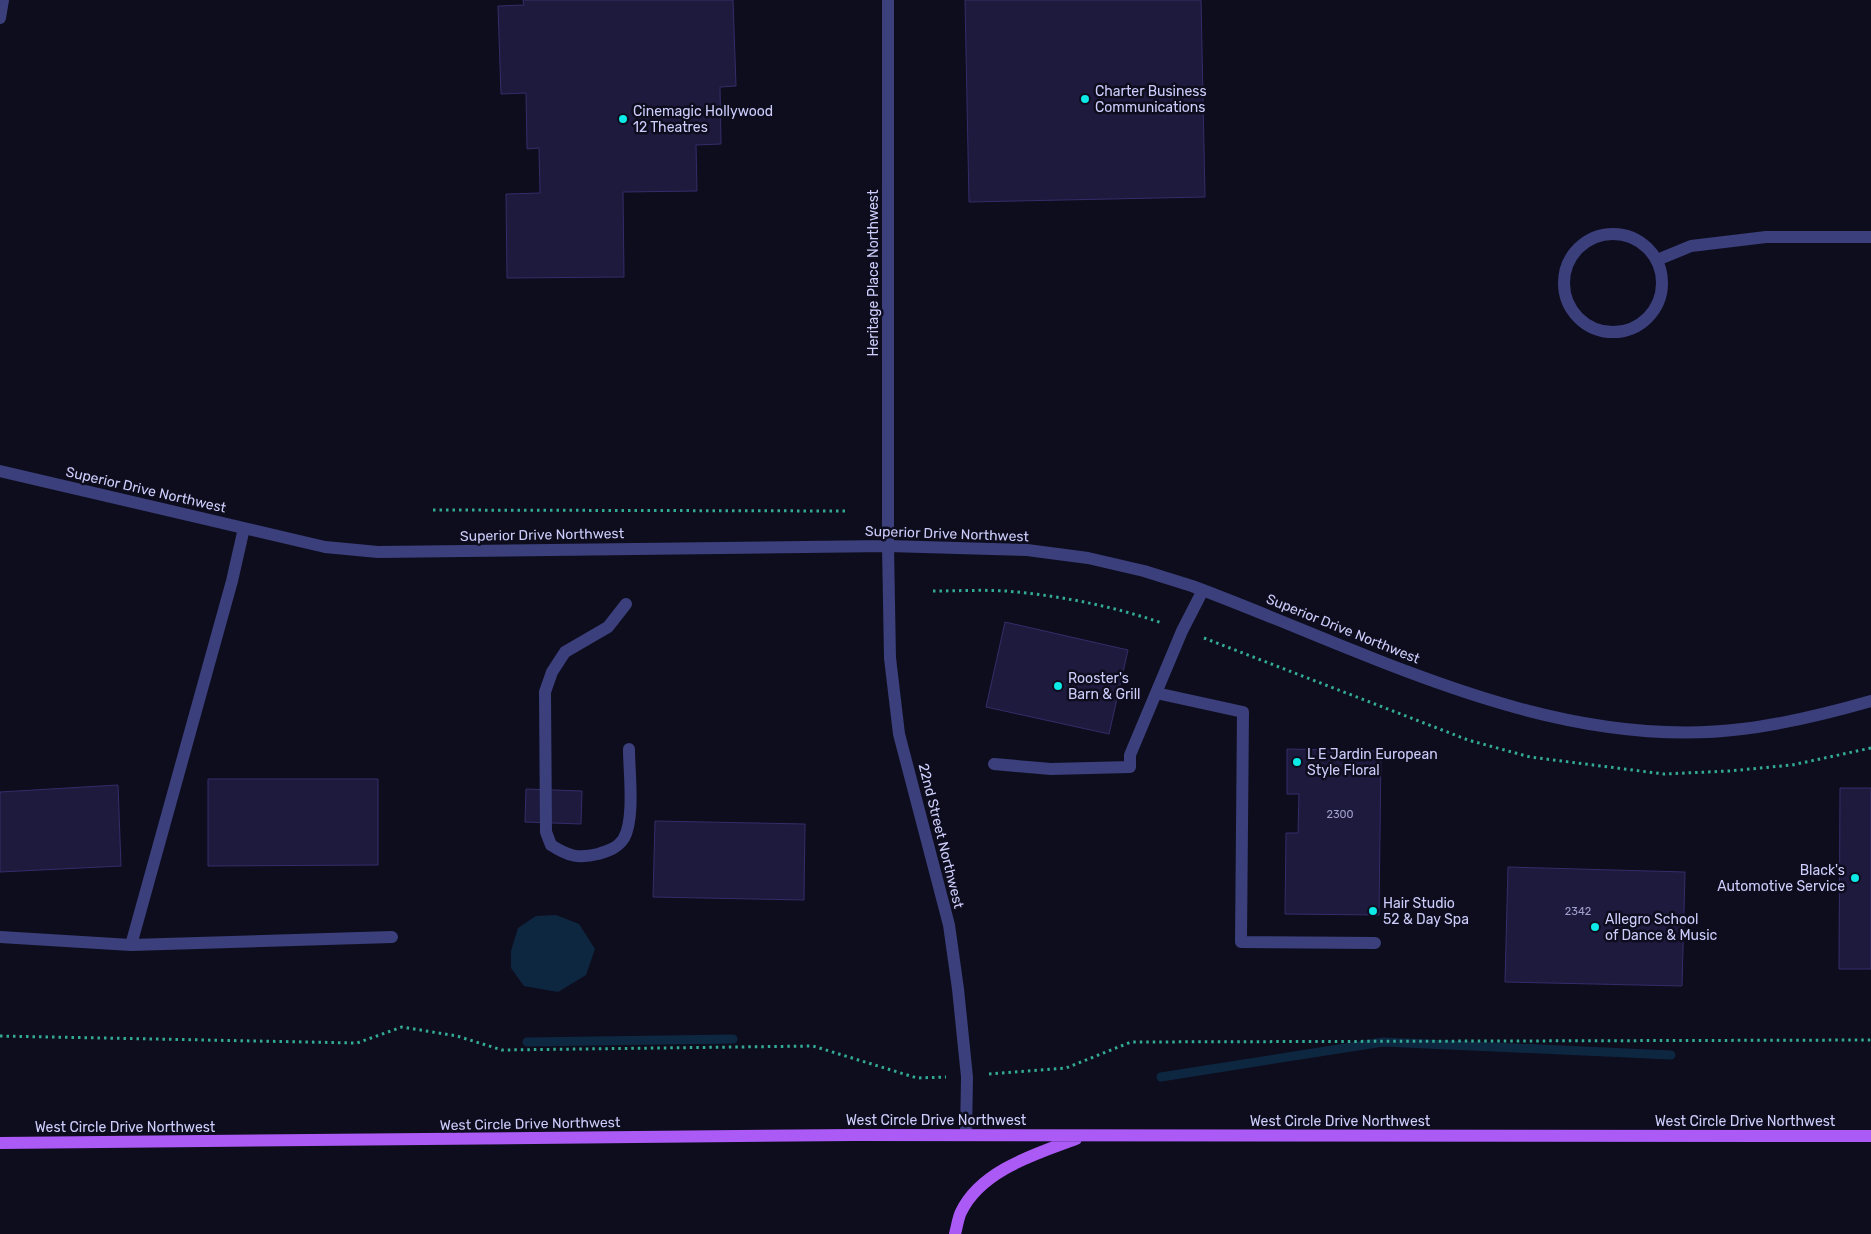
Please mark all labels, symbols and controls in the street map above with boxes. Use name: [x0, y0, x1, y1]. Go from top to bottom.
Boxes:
place label: Charter Business Communications: [1095, 83, 1207, 116]
marker: Charter Business Communications: [1079, 93, 1091, 105]
place label: Cinemagic Hollywood 12 Theatres: [633, 103, 773, 136]
marker: Cinemagic Hollywood 12 Theatres: [617, 113, 629, 125]
street label: Heritage Place Northwest: [865, 189, 882, 356]
street label: Superior Drive Northwest: [64, 463, 228, 517]
street label: Superior Drive Northwest: [865, 523, 1030, 545]
street label: Superior Drive Northwest: [460, 525, 625, 545]
street label: Superior Drive Northwest: [1264, 590, 1423, 668]
place label: Rooster's Barn & Grill: [1068, 670, 1141, 703]
marker: Rooster's Barn & Grill: [1052, 680, 1064, 692]
place label: L E Jardin European Style Floral: [1307, 746, 1438, 779]
marker: L E Jardin European Style Floral: [1291, 756, 1303, 768]
street label: 22nd Street Northwest: [915, 762, 967, 911]
house number: 2300: [1326, 808, 1354, 821]
place label: Black's Automotive Service: [1717, 862, 1845, 895]
marker: Black's Automotive Service: [1849, 872, 1861, 884]
place label: Hair Studio 52 & Day Spa: [1383, 895, 1469, 928]
marker: Hair Studio 52 & Day Spa: [1367, 905, 1379, 917]
house number: 2342: [1565, 905, 1591, 918]
place label: Allegro School of Dance & Music: [1605, 911, 1718, 944]
marker: Allegro School of Dance & Music: [1589, 921, 1601, 933]
street label: West Circle Drive Northwest: [846, 1112, 1027, 1129]
street label: West Circle Drive Northwest: [1250, 1113, 1431, 1130]
street label: West Circle Drive Northwest: [1655, 1113, 1836, 1130]
street label: West Circle Drive Northwest: [440, 1114, 621, 1134]
street label: West Circle Drive Northwest: [35, 1119, 216, 1136]

